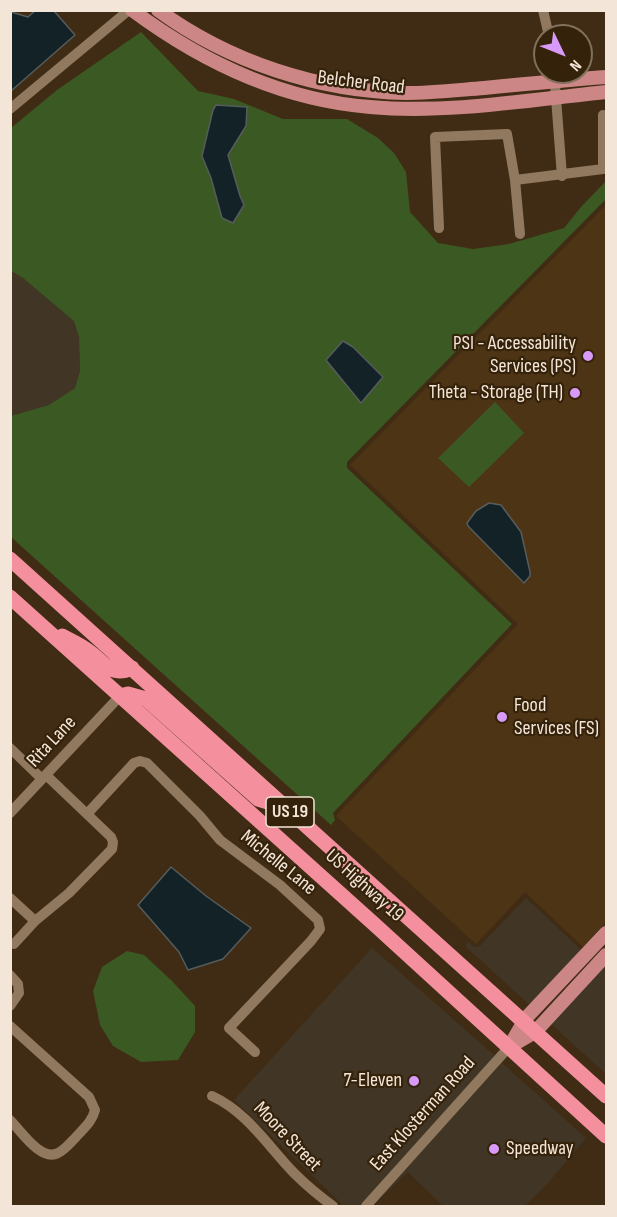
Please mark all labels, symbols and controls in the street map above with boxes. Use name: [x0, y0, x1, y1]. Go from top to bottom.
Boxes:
north arrow: [533, 24, 593, 84]
text: N: [565, 56, 585, 75]
street label: Belcher Road: [316, 66, 406, 100]
place label: PSI - Accessability Services (PS): [453, 332, 576, 379]
marker: PSI - Accessability Services (PS): [581, 349, 595, 363]
place label: Theta - Storage (TH): [429, 381, 563, 405]
marker: Theta - Storage (TH): [568, 386, 582, 400]
place label: Food Services (FS): [514, 694, 599, 741]
marker: Food Services (FS): [495, 710, 509, 724]
street label: Rita Lane: [22, 711, 82, 773]
road number: US 19: [266, 797, 314, 827]
street label: Michelle Lane: [235, 825, 321, 901]
street label: US Highway 19: [320, 845, 408, 927]
street label: East Klosterman Road: [365, 1052, 481, 1176]
place label: 7-Eleven: [344, 1069, 402, 1093]
marker: 7-Eleven: [407, 1074, 421, 1088]
street label: Moore Street: [248, 1097, 326, 1177]
place label: Speedway: [506, 1137, 573, 1161]
marker: Speedway: [487, 1142, 501, 1156]

